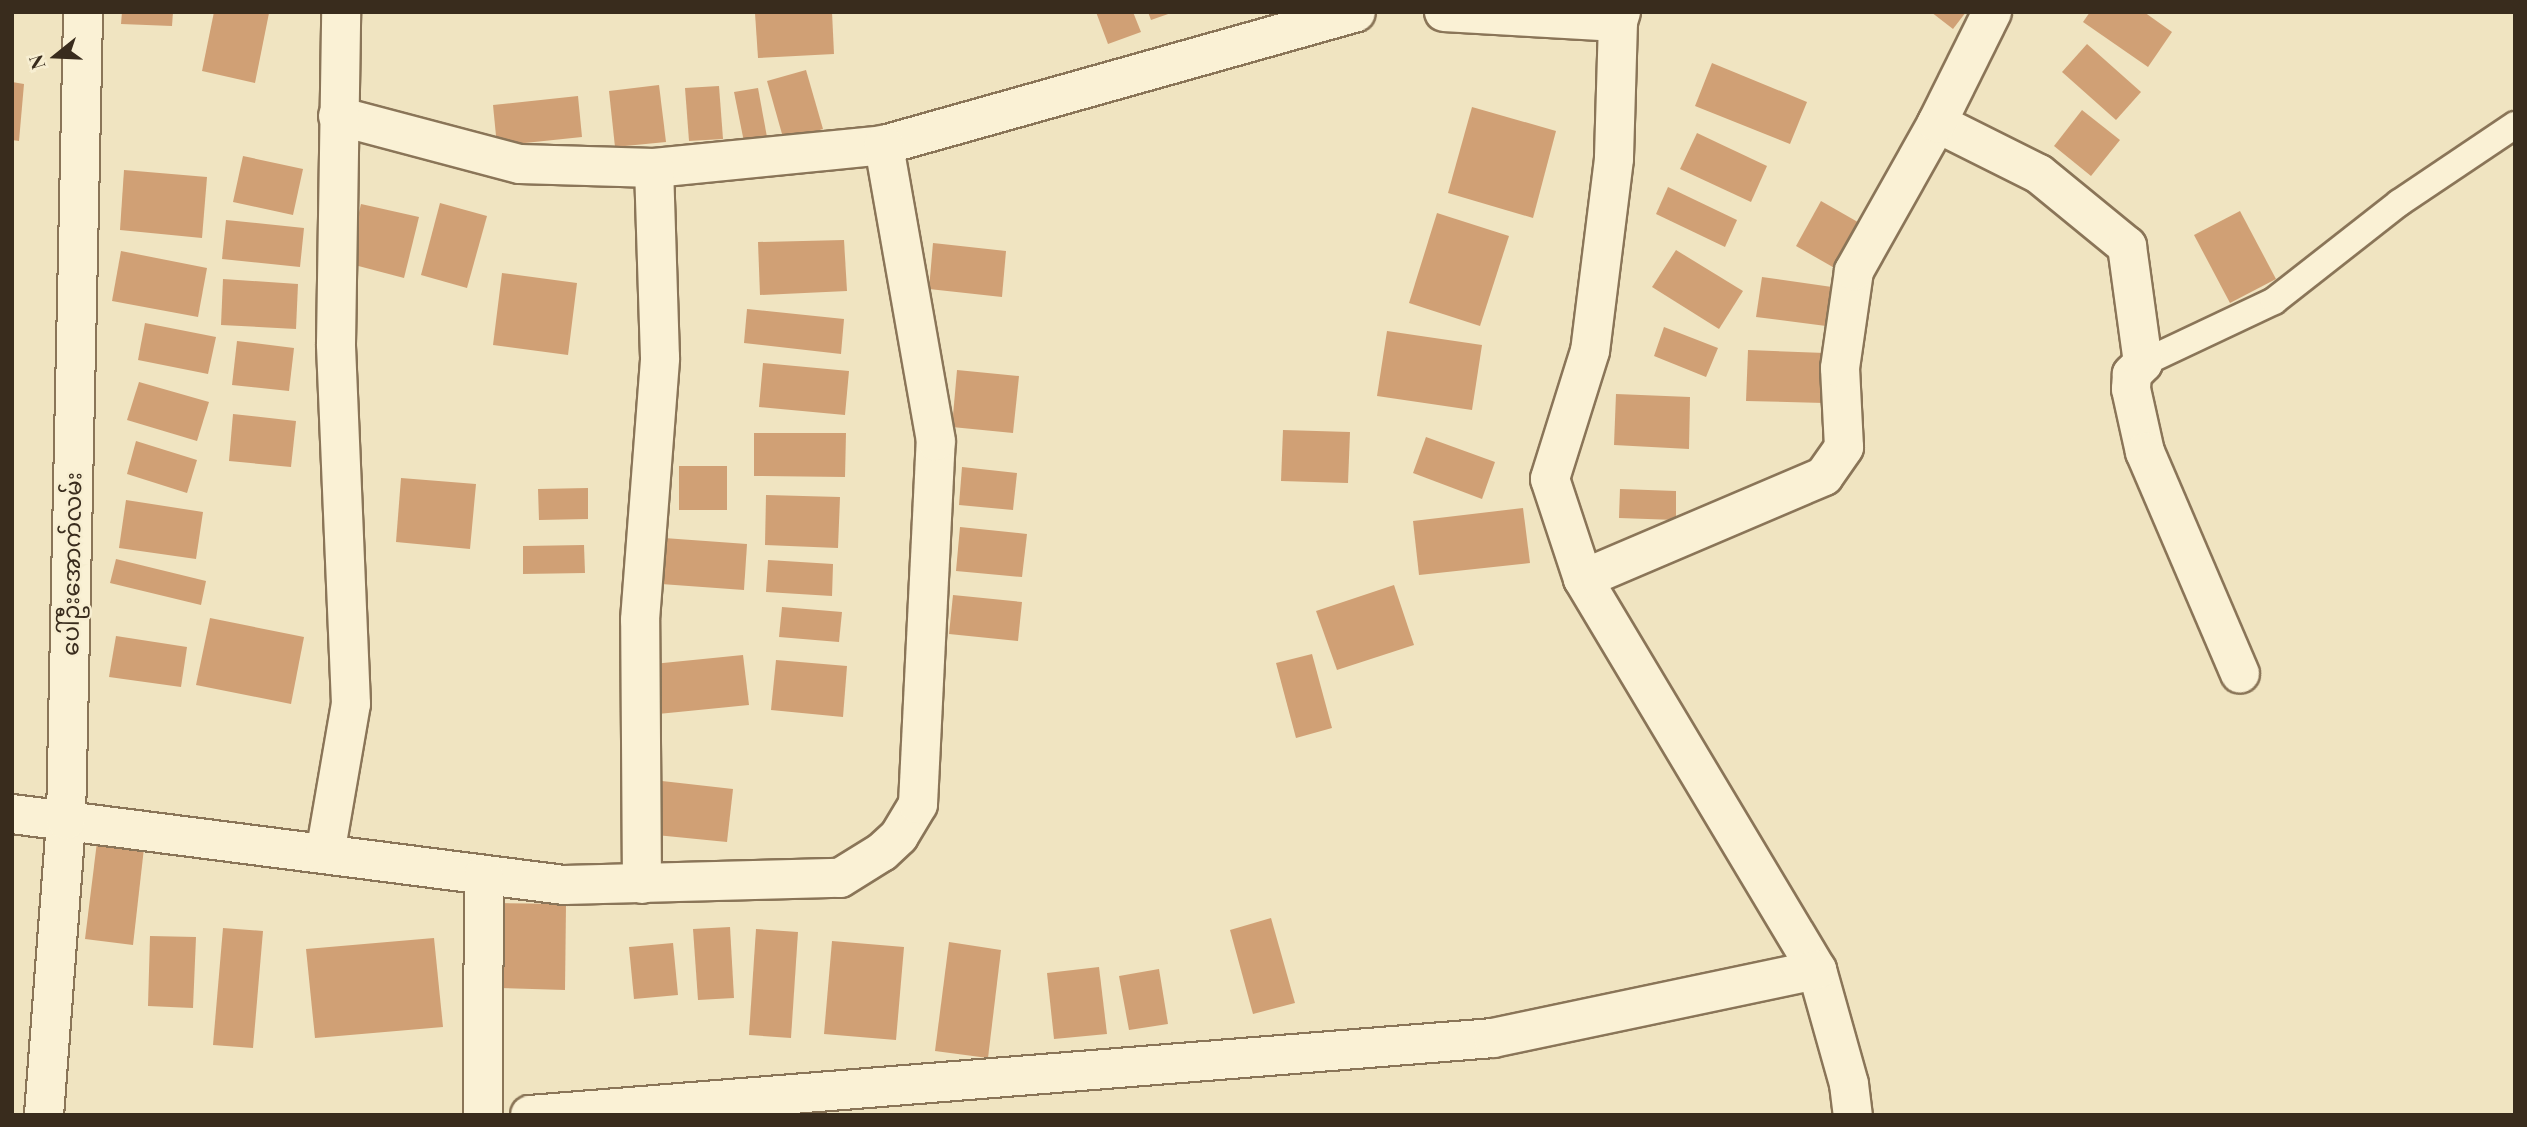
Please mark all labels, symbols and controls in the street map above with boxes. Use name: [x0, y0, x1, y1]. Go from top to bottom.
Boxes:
north arrow: [21, 21, 91, 91]
text: N: [22, 52, 51, 73]
street label: ပေါ်ဦးအောက်လမ်း: [56, 472, 86, 656]

